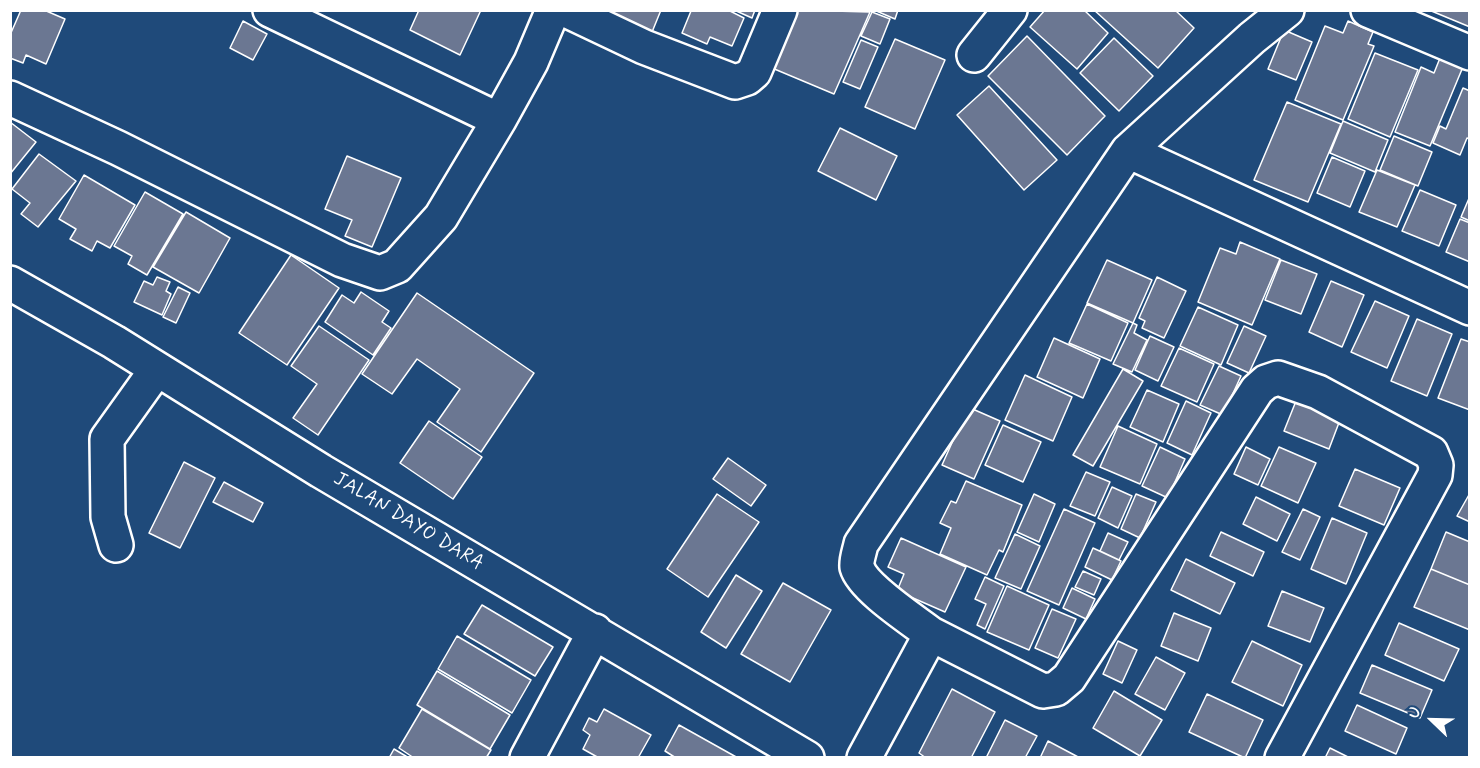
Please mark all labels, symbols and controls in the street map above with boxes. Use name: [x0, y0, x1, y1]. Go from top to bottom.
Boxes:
street label: JALAN DAYO DARA: [328, 468, 488, 576]
north arrow: [1402, 690, 1462, 750]
text: U: [1403, 704, 1427, 722]

